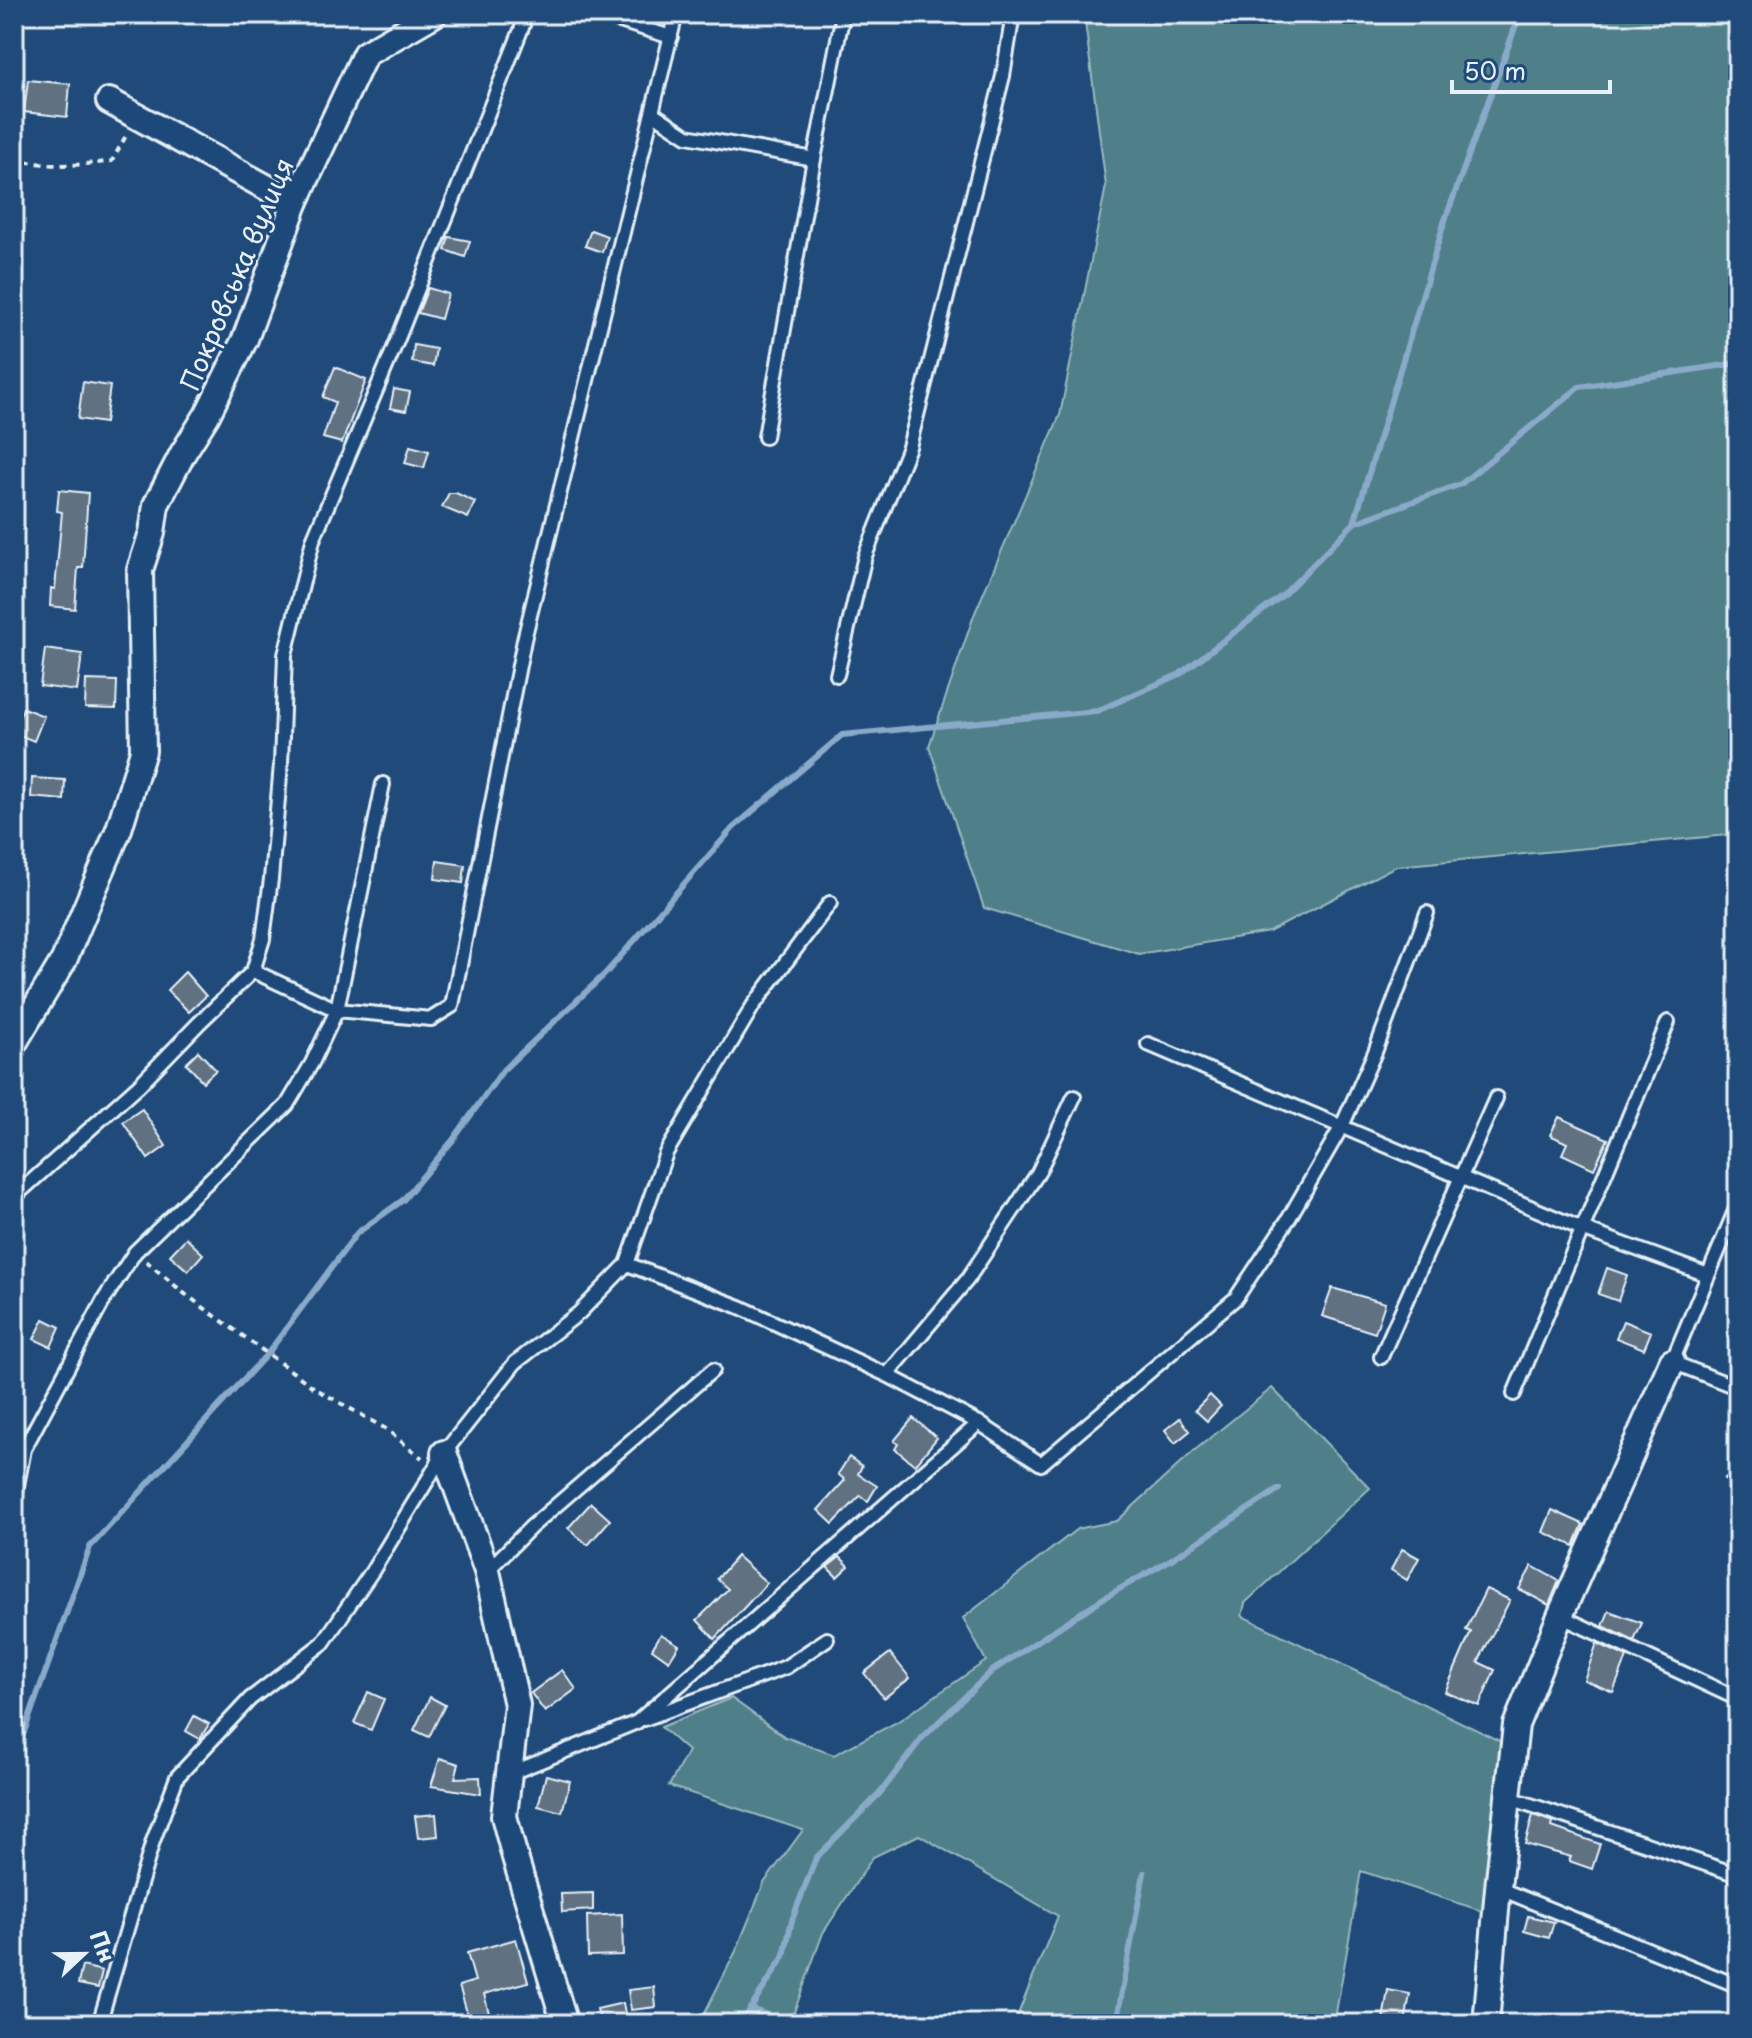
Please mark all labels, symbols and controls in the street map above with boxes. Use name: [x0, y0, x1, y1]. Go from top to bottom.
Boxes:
scale bar: [1452, 44, 1610, 94]
text: 50 m: [1464, 52, 1526, 88]
street label: Покровська вулиця: [169, 151, 303, 397]
north arrow: [44, 1914, 124, 1994]
text: Пн: [83, 1925, 125, 1967]

